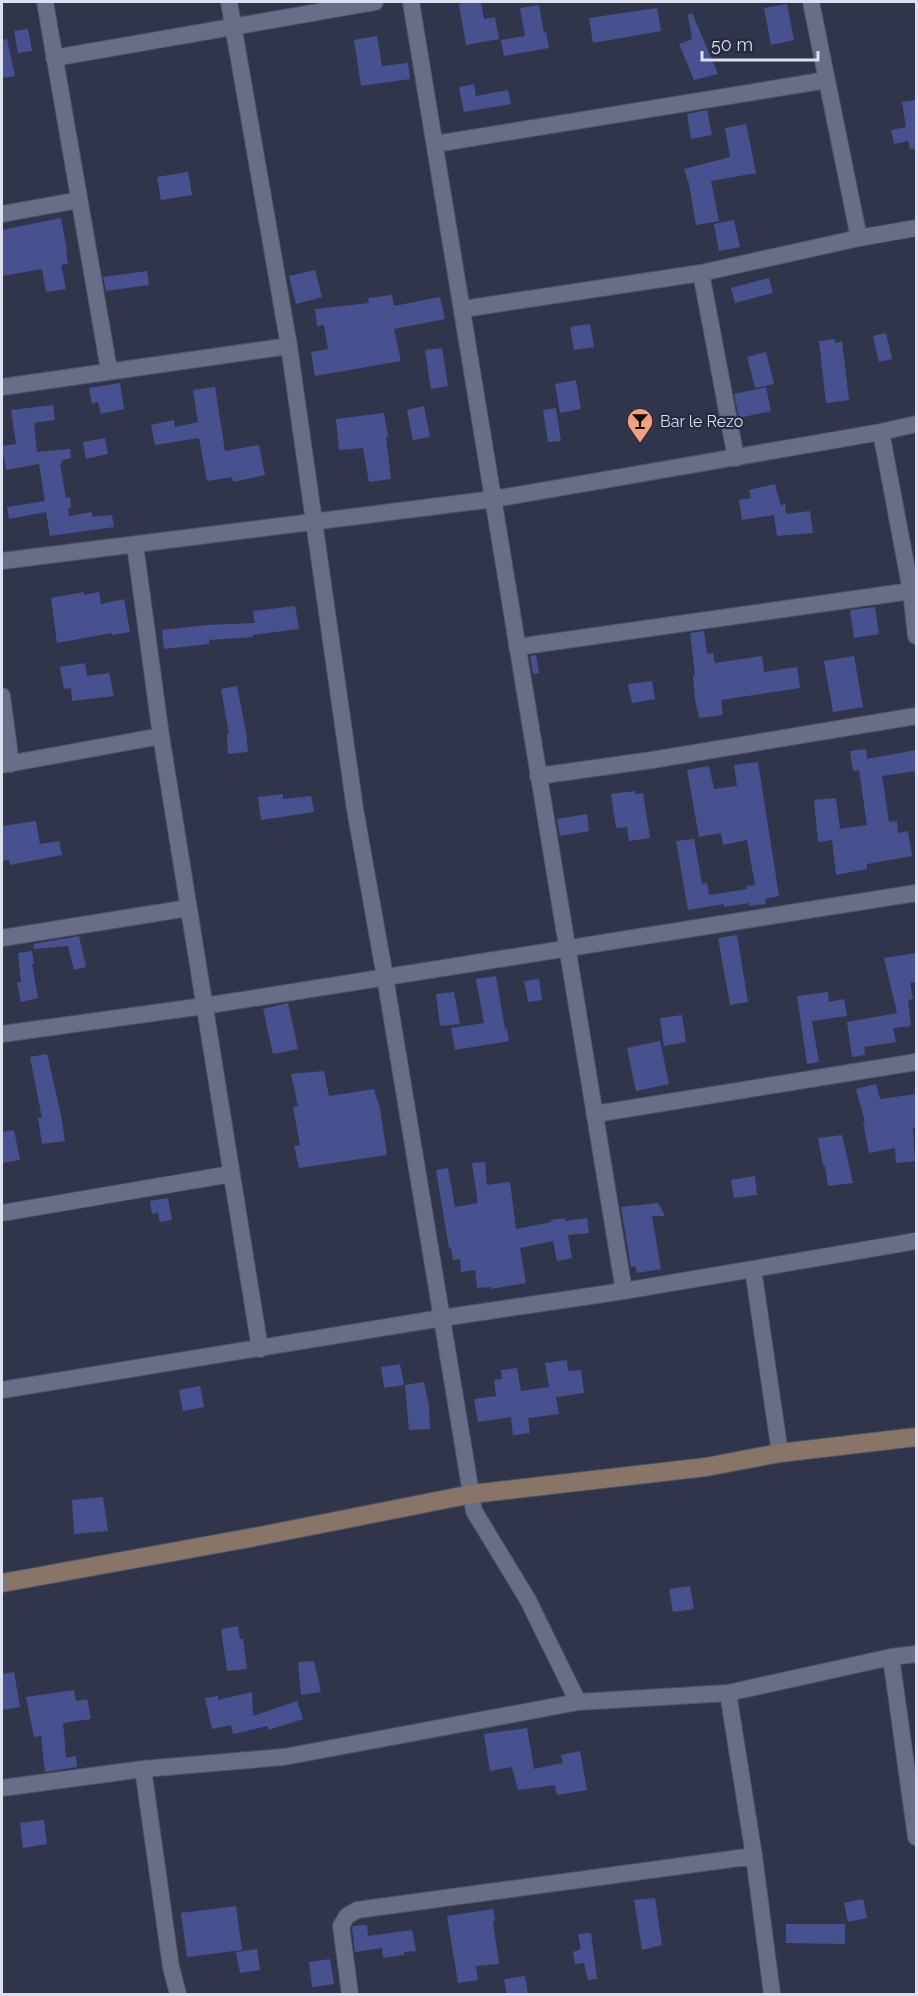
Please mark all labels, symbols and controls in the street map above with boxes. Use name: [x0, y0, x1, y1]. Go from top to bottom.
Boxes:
scale bar: [702, 24, 818, 62]
text: 50 m: [711, 34, 753, 55]
bar icon: Bar le Rezo: [625, 406, 655, 444]
place label: Bar le Rezo: [660, 412, 743, 431]

